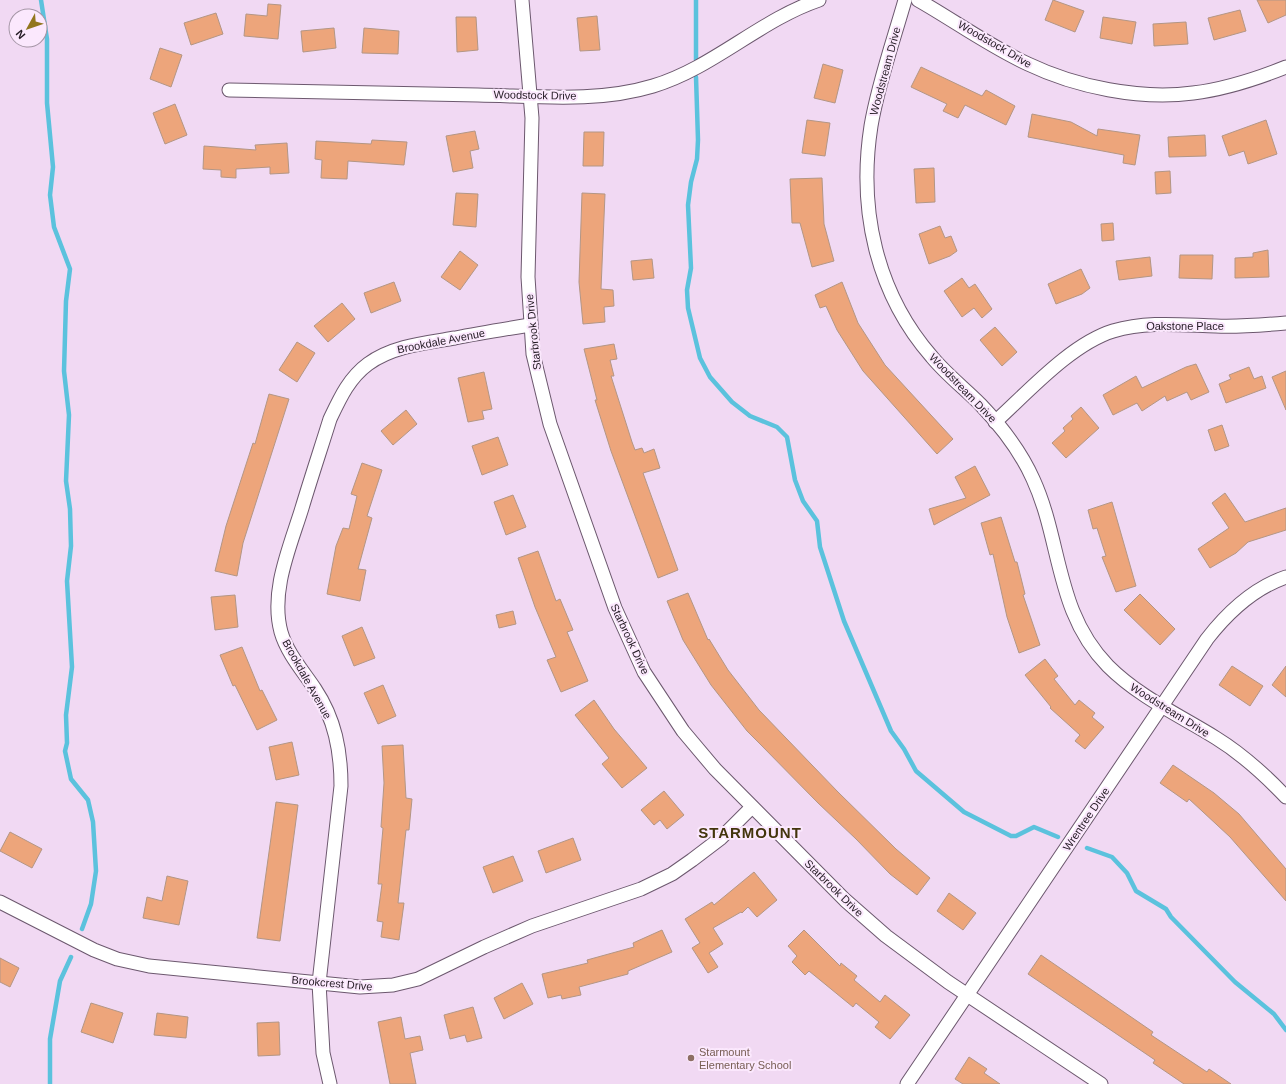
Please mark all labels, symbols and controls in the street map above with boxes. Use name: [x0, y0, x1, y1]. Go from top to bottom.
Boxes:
north arrow: [8, 8, 48, 48]
street label: Woodstock Drive: [956, 18, 1034, 70]
street label: Woodstream Drive: [867, 26, 903, 116]
text: N: [13, 27, 27, 41]
street label: Woodstock Drive: [493, 88, 577, 102]
street label: Starbrook Drive: [523, 293, 543, 371]
street label: Oakstone Place: [1146, 320, 1224, 332]
street label: Brookdale Avenue: [396, 327, 486, 355]
street label: Woodstream Drive: [927, 351, 999, 425]
street label: Starbrook Drive: [608, 602, 652, 676]
street label: Brookdale Avenue: [280, 637, 334, 721]
street label: Woodstream Drive: [1128, 681, 1212, 739]
street label: Wrentree Drive: [1060, 785, 1112, 853]
district label: STARMOUNT: [698, 824, 802, 841]
street label: Starbrook Drive: [802, 857, 866, 919]
street label: Brookcrest Drive: [291, 973, 373, 993]
place label: Starmount Elementary School: [699, 1046, 791, 1071]
marker: Starmount Elementary School: [686, 1053, 696, 1063]

